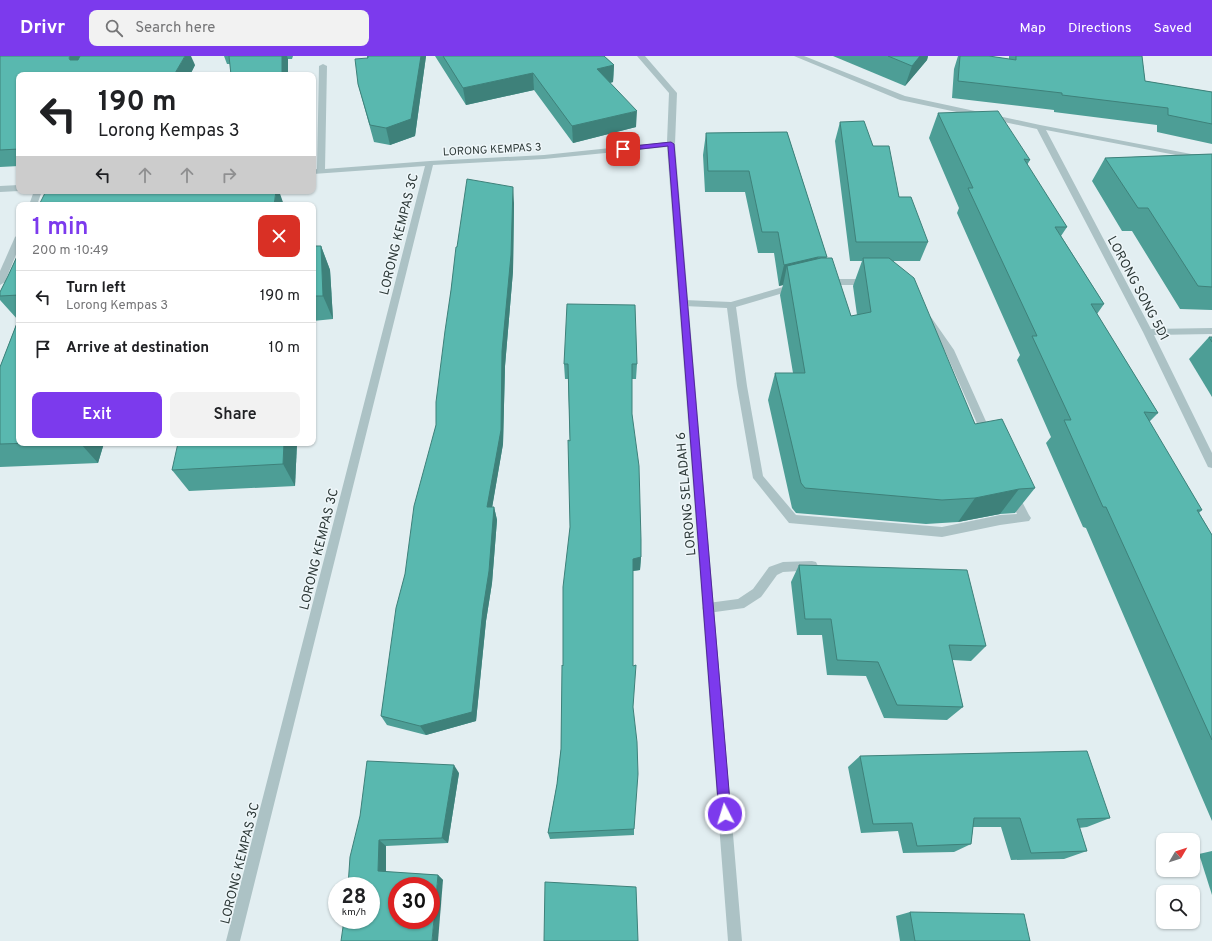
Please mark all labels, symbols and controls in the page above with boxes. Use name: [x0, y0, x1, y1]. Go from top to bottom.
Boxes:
search box: [89, 10, 369, 46]
text: Drivr: [20, 16, 65, 40]
icon: search: [103, 17, 125, 39]
text: Search here: [135, 19, 215, 38]
text: Map: [1020, 20, 1046, 37]
text: Directions: [1068, 20, 1132, 37]
text: Saved: [1154, 20, 1192, 37]
text: 190 m: [98, 85, 176, 121]
icon: left: [32, 88, 84, 140]
text: Lorong Kempas 3: [98, 120, 239, 143]
pin: [606, 132, 640, 166]
icon: arrive: [612, 138, 634, 160]
street label: LORONG KEMPAS 3: [442, 140, 542, 160]
icon: left: [92, 164, 114, 186]
icon: ahead: [134, 164, 156, 186]
icon: ahead: [176, 164, 198, 186]
icon: right: [218, 164, 240, 186]
street label: LORONG KEMPAS 3C: [377, 172, 423, 297]
text: 1 min: [32, 213, 89, 243]
button: close: [258, 215, 300, 257]
street label: LORONG SONG 5D1: [1103, 234, 1172, 344]
text: 200 m · 10:49: [32, 243, 108, 259]
text: Turn left: [66, 279, 126, 298]
icon: left: [32, 286, 54, 308]
text: 190 m: [260, 287, 300, 306]
text: Lorong Kempas 3: [66, 298, 168, 314]
icon: arrive: [32, 338, 54, 360]
text: Arrive at destination: [66, 339, 209, 358]
text: 10 m: [269, 339, 300, 358]
button: Exit: [32, 392, 162, 438]
button: Share: [170, 392, 300, 438]
street label: LORONG SELADAH 6: [674, 431, 700, 556]
street label: LORONG KEMPAS 3C: [297, 487, 343, 612]
position arrow: [704, 793, 746, 835]
street label: LORONG KEMPAS 3C: [218, 801, 264, 926]
north arrow: [1156, 833, 1200, 877]
map controls: [1156, 833, 1200, 929]
speed limit sign: 30: [388, 877, 440, 929]
text: 28: [342, 885, 366, 911]
button: search: [1156, 885, 1200, 929]
text: km/h: [342, 906, 366, 919]

